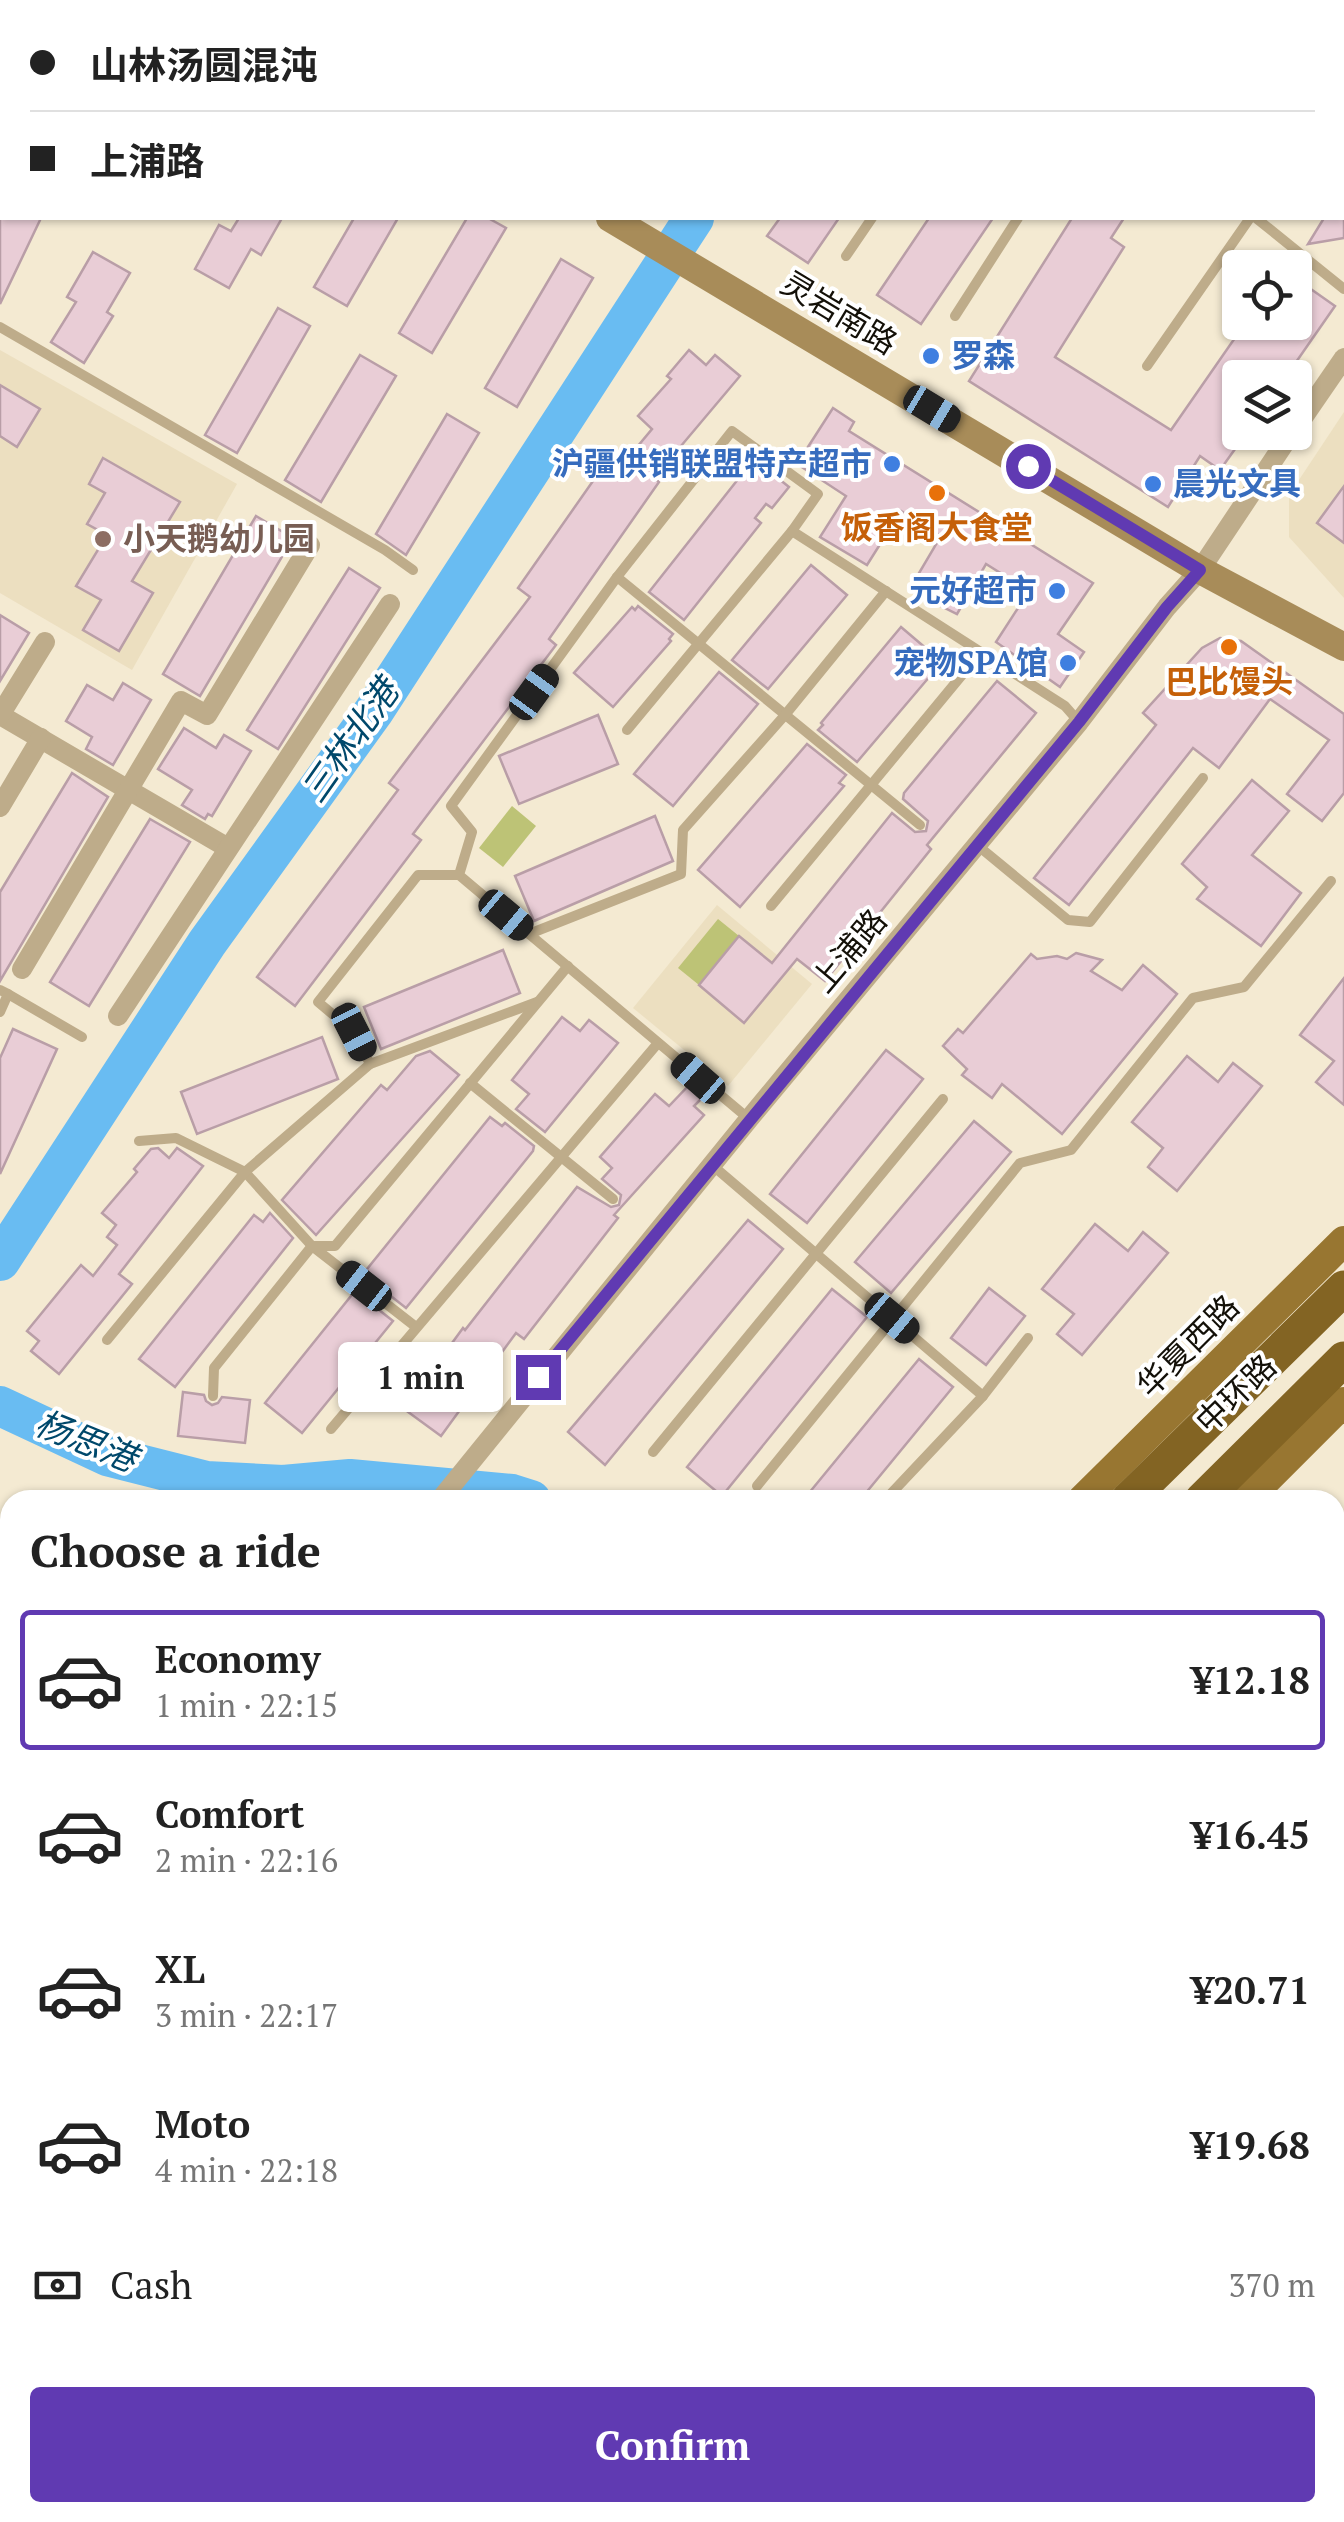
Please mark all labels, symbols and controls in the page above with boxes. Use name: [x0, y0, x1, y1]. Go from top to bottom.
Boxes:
text: 山林汤圆混沌: [90, 40, 318, 90]
text: 上浦路: [90, 136, 204, 186]
map controls: [1222, 250, 1312, 450]
button: locate: [1222, 250, 1312, 340]
street label: 灵岩南路: [774, 261, 905, 363]
place label: 罗森: [951, 334, 1015, 376]
marker: 罗森: [920, 345, 942, 367]
button: layers: [1222, 360, 1312, 450]
car: [899, 381, 965, 437]
place label: 沪疆供销联盟特产超市: [552, 442, 872, 484]
route start: [1006, 444, 1051, 489]
marker: 沪疆供销联盟特产超市: [881, 453, 903, 475]
place label: 晨光文具: [1173, 462, 1301, 504]
marker: 晨光文具: [1142, 473, 1164, 495]
marker: 饭香阁大食堂: [926, 482, 948, 504]
place label: 饭香阁大食堂: [841, 506, 1033, 548]
place label: 小天鹅幼儿园: [123, 517, 315, 559]
marker: 小天鹅幼儿园: [92, 528, 114, 550]
place label: 元好超市: [909, 569, 1037, 611]
marker: 元好超市: [1046, 580, 1068, 602]
marker: 巴比馒头: [1218, 636, 1240, 658]
place label: 宠物SPA馆: [893, 641, 1048, 683]
marker: 宠物SPA馆: [1057, 652, 1079, 674]
car: [504, 659, 564, 725]
place label: 巴比馒头: [1165, 660, 1293, 702]
water label: 三林北港: [290, 666, 411, 811]
car: [473, 884, 539, 946]
street label: 上浦路: [801, 900, 895, 1001]
car: [327, 998, 381, 1066]
car: [666, 1047, 730, 1109]
car: [331, 1256, 397, 1316]
street label: 华夏西路: [1127, 1285, 1247, 1405]
car: [859, 1287, 925, 1349]
callout: 1 min: [338, 1342, 503, 1412]
street label: 中环路: [1186, 1345, 1284, 1442]
route end: [516, 1355, 561, 1400]
text: 1 min: [377, 1356, 464, 1398]
water label: 杨思港: [29, 1399, 148, 1483]
text: Choose a ride: [30, 1520, 321, 1580]
text: Economy: [155, 1634, 321, 1684]
icon: car: [35, 1635, 125, 1725]
text: ¥12.18: [1191, 1655, 1310, 1705]
text: 1 min · 22:15: [155, 1684, 338, 1726]
text: Comfort: [155, 1789, 304, 1839]
icon: car: [35, 1790, 125, 1880]
text: ¥16.45: [1191, 1810, 1310, 1860]
text: 2 min · 22:16: [155, 1839, 338, 1881]
text: XL: [155, 1944, 205, 1994]
icon: car: [35, 1945, 125, 2035]
text: ¥20.71: [1191, 1965, 1310, 2015]
text: 3 min · 22:17: [155, 1994, 338, 2036]
text: Moto: [155, 2099, 250, 2149]
icon: car: [35, 2100, 125, 2190]
text: ¥19.68: [1191, 2120, 1310, 2170]
text: 4 min · 22:18: [155, 2149, 338, 2191]
icon: cash: [30, 2258, 85, 2313]
text: Cash: [110, 2260, 192, 2310]
text: 370 m: [1228, 2264, 1315, 2306]
button: Confirm: [30, 2387, 1315, 2502]

